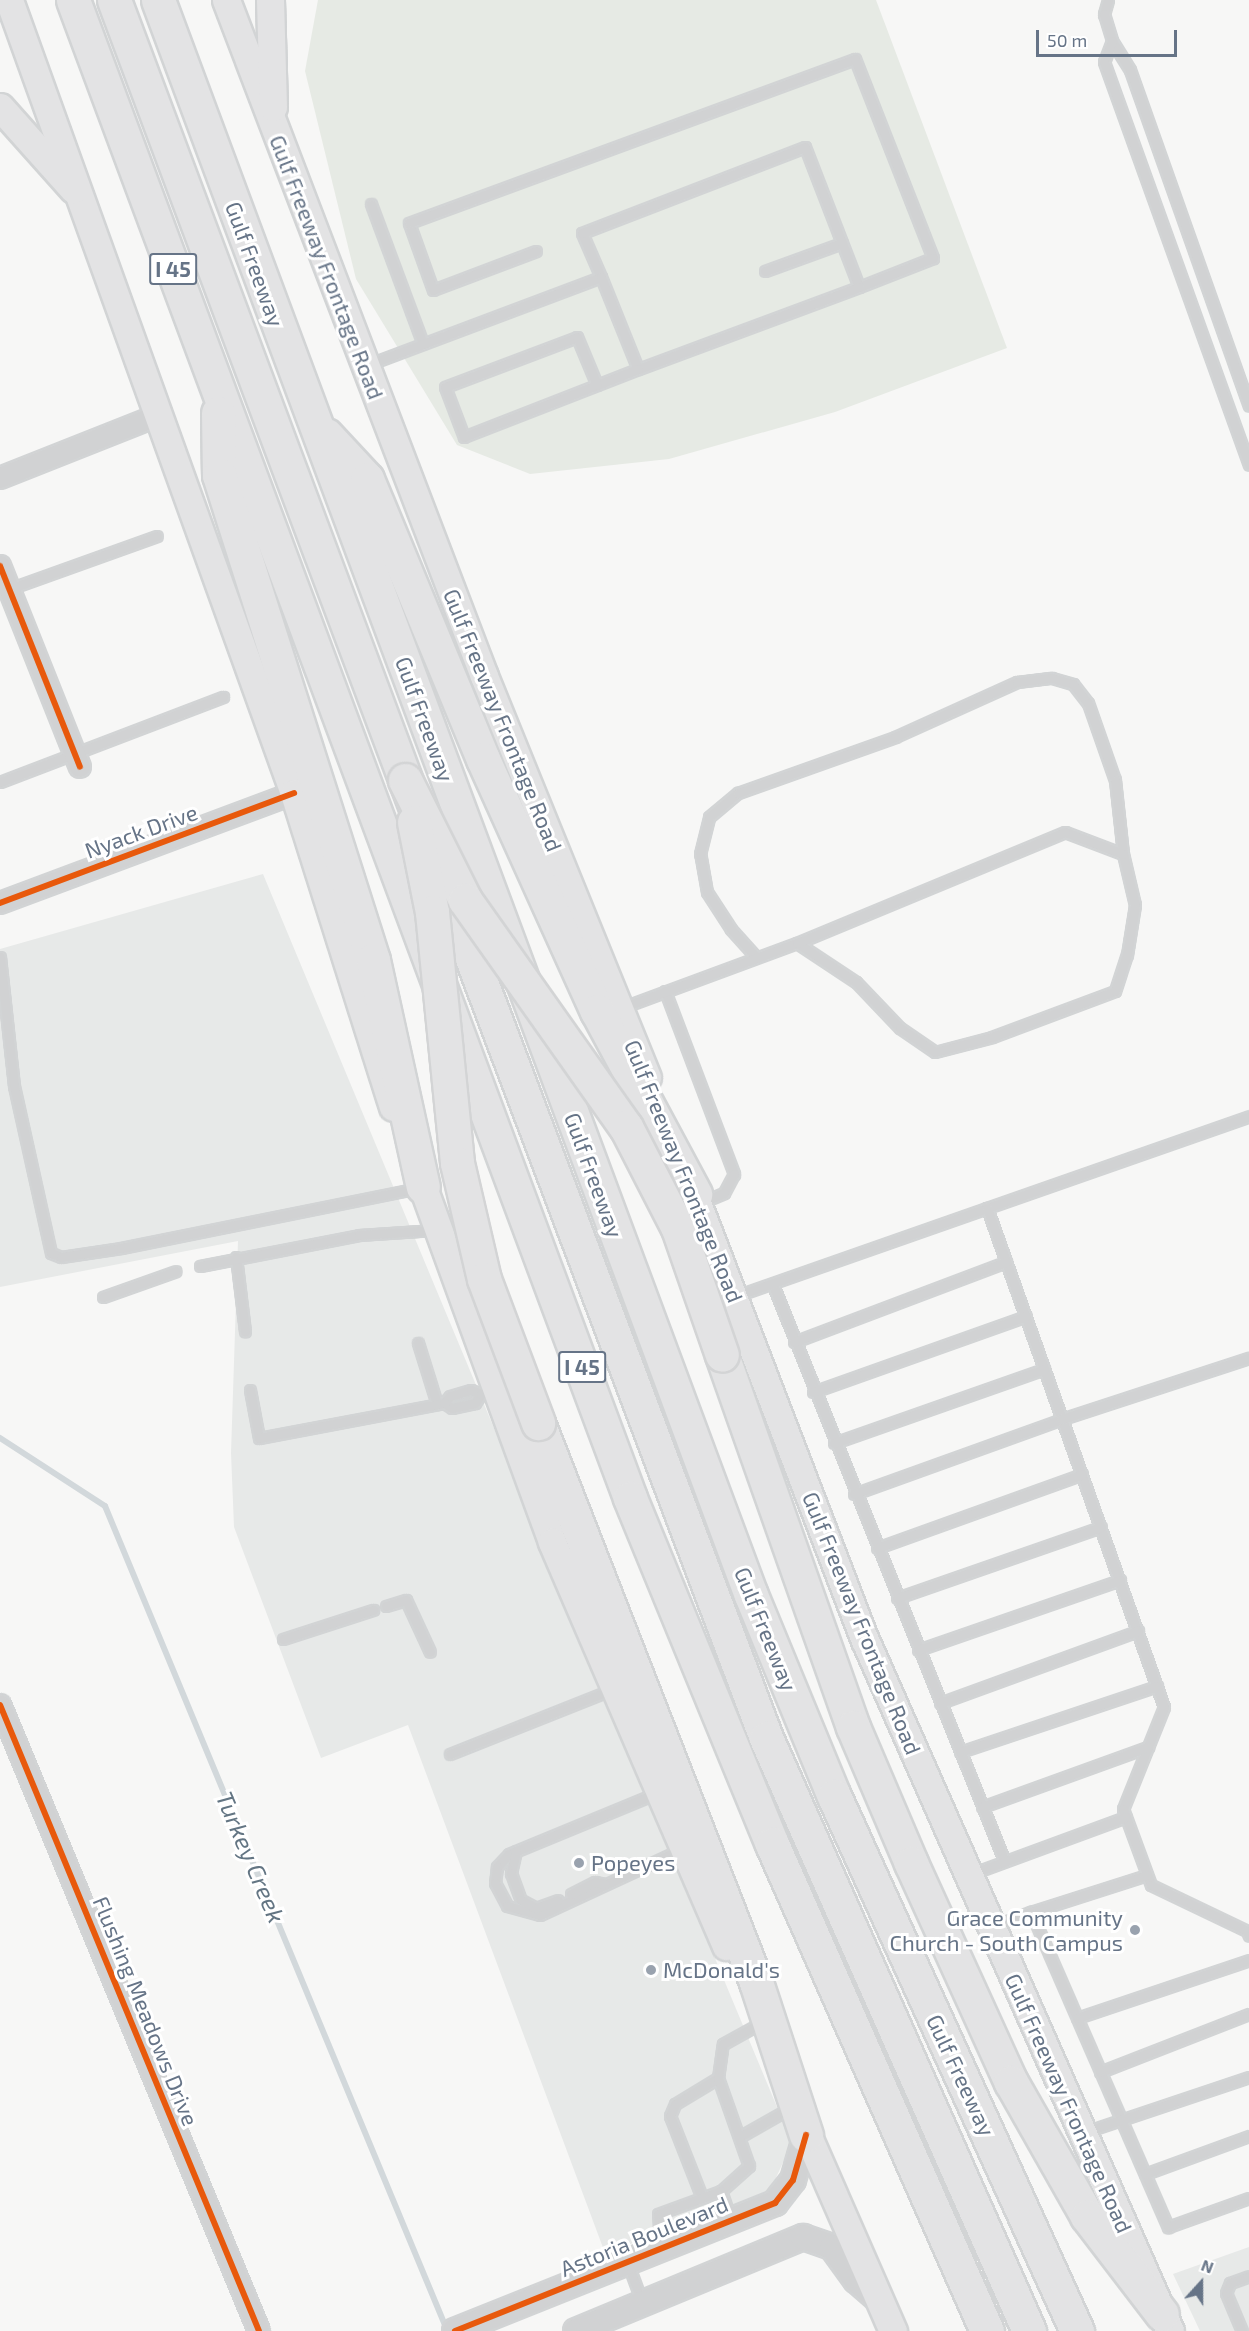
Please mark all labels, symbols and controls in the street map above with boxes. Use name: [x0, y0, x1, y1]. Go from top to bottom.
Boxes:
scale bar: [1039, 18, 1180, 56]
text: 50 m: [1047, 29, 1087, 51]
street label: Gulf Freeway Frontage Road: [264, 131, 390, 403]
street label: Gulf Freeway: [220, 198, 290, 330]
road number: I 45: [149, 251, 197, 287]
street label: Gulf Freeway Frontage Road: [438, 584, 568, 856]
street label: Gulf Freeway: [390, 653, 460, 785]
street label: Nyack Drive: [81, 798, 201, 864]
street label: Gulf Freeway Frontage Road: [619, 1035, 749, 1307]
street label: Gulf Freeway: [559, 1109, 629, 1241]
road number: I 45: [558, 1349, 606, 1385]
street label: Gulf Freeway Frontage Road: [797, 1487, 927, 1759]
street label: Gulf Freeway: [729, 1563, 803, 1695]
water label: Turkey Creek: [210, 1787, 292, 1927]
place label: Popeyes: [591, 1850, 675, 1876]
marker: Popeyes: [572, 1856, 586, 1870]
street label: Flushing Meadows Drive: [88, 1892, 204, 2130]
place label: Grace Community Church - South Campus: [890, 1904, 1123, 1956]
marker: Grace Community Church - South Campus: [1128, 1923, 1142, 1937]
place label: McDonald's: [663, 1957, 780, 1983]
marker: McDonald's: [644, 1963, 658, 1977]
street label: Gulf Freeway Frontage Road: [1000, 1969, 1138, 2237]
street label: Gulf Freeway: [921, 2010, 1001, 2140]
street label: Astoria Boulevard: [556, 2190, 732, 2282]
north arrow: [1171, 2253, 1231, 2313]
text: N: [1199, 2255, 1216, 2277]

